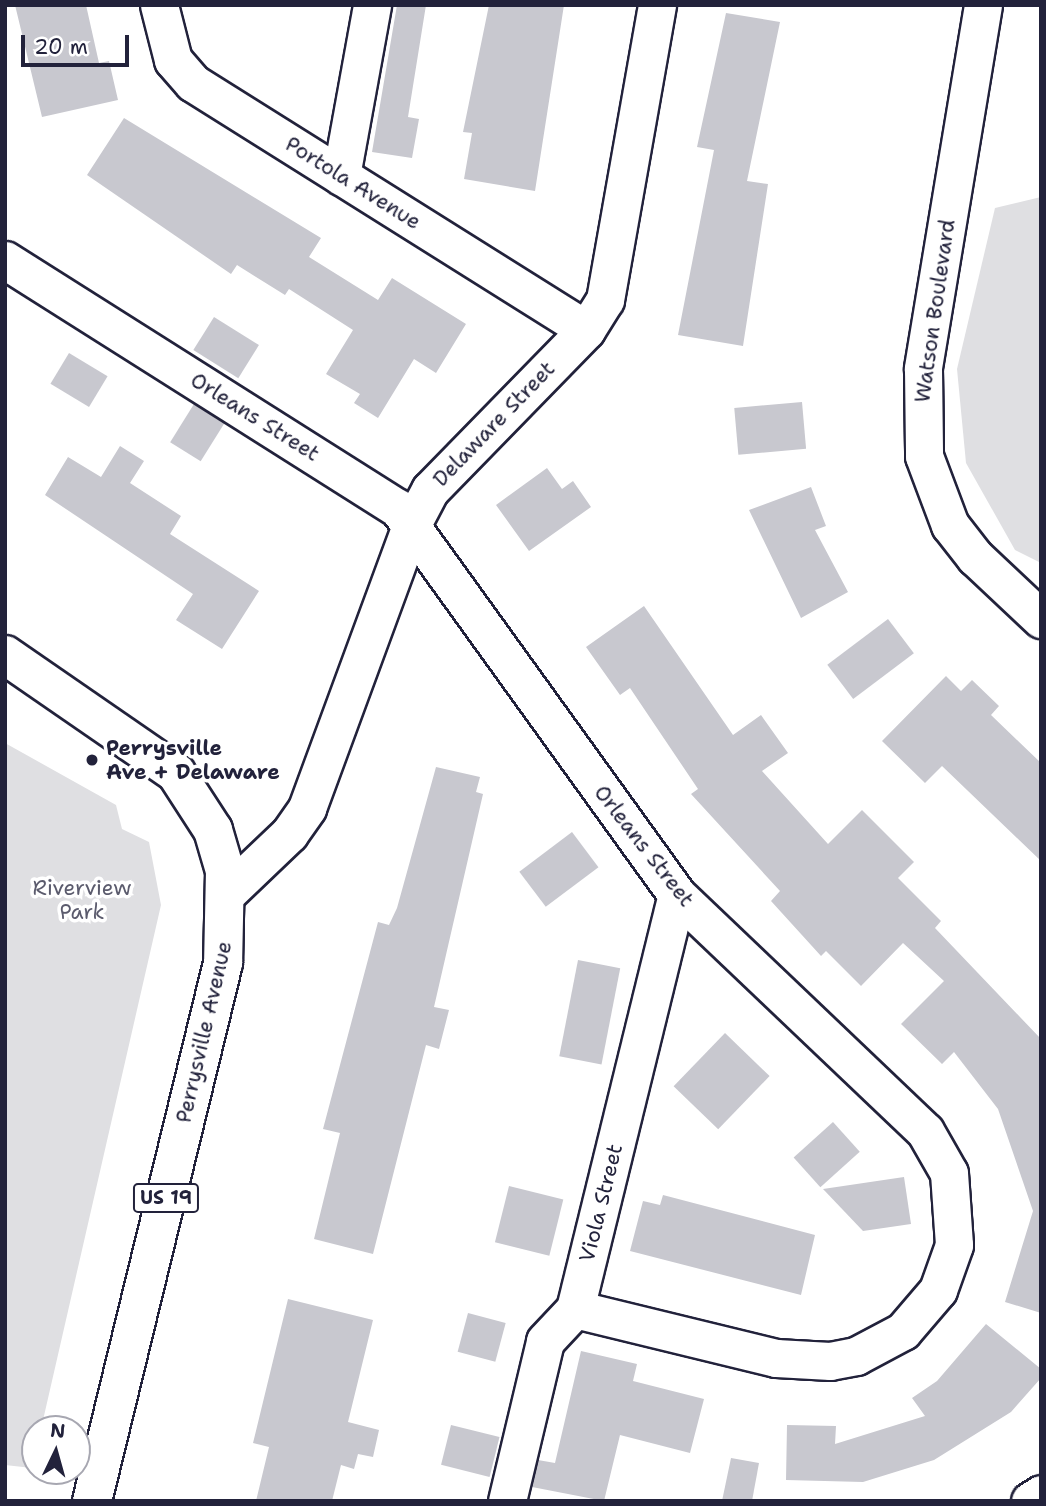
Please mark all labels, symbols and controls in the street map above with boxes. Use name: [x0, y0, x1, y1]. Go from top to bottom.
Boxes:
scale bar: [24, 21, 133, 65]
text: 20 m: [34, 33, 88, 61]
street label: Portola Avenue: [281, 131, 425, 235]
street label: Watson Boulevard: [910, 218, 960, 404]
street label: Delaware Street: [428, 356, 560, 492]
street label: Orleans Street: [186, 367, 324, 467]
place label: Perrysville Ave + Delaware: [106, 735, 280, 785]
marker: Perrysville Ave + Delaware: [84, 752, 100, 768]
street label: Orleans Street: [589, 780, 699, 912]
park label: Riverview Park: [32, 875, 132, 925]
street label: Perrysville Avenue: [171, 939, 237, 1125]
street label: Viola Street: [574, 1141, 628, 1265]
road number: US 19: [133, 1182, 199, 1214]
north arrow: [21, 1415, 91, 1485]
text: N: [49, 1417, 66, 1444]

